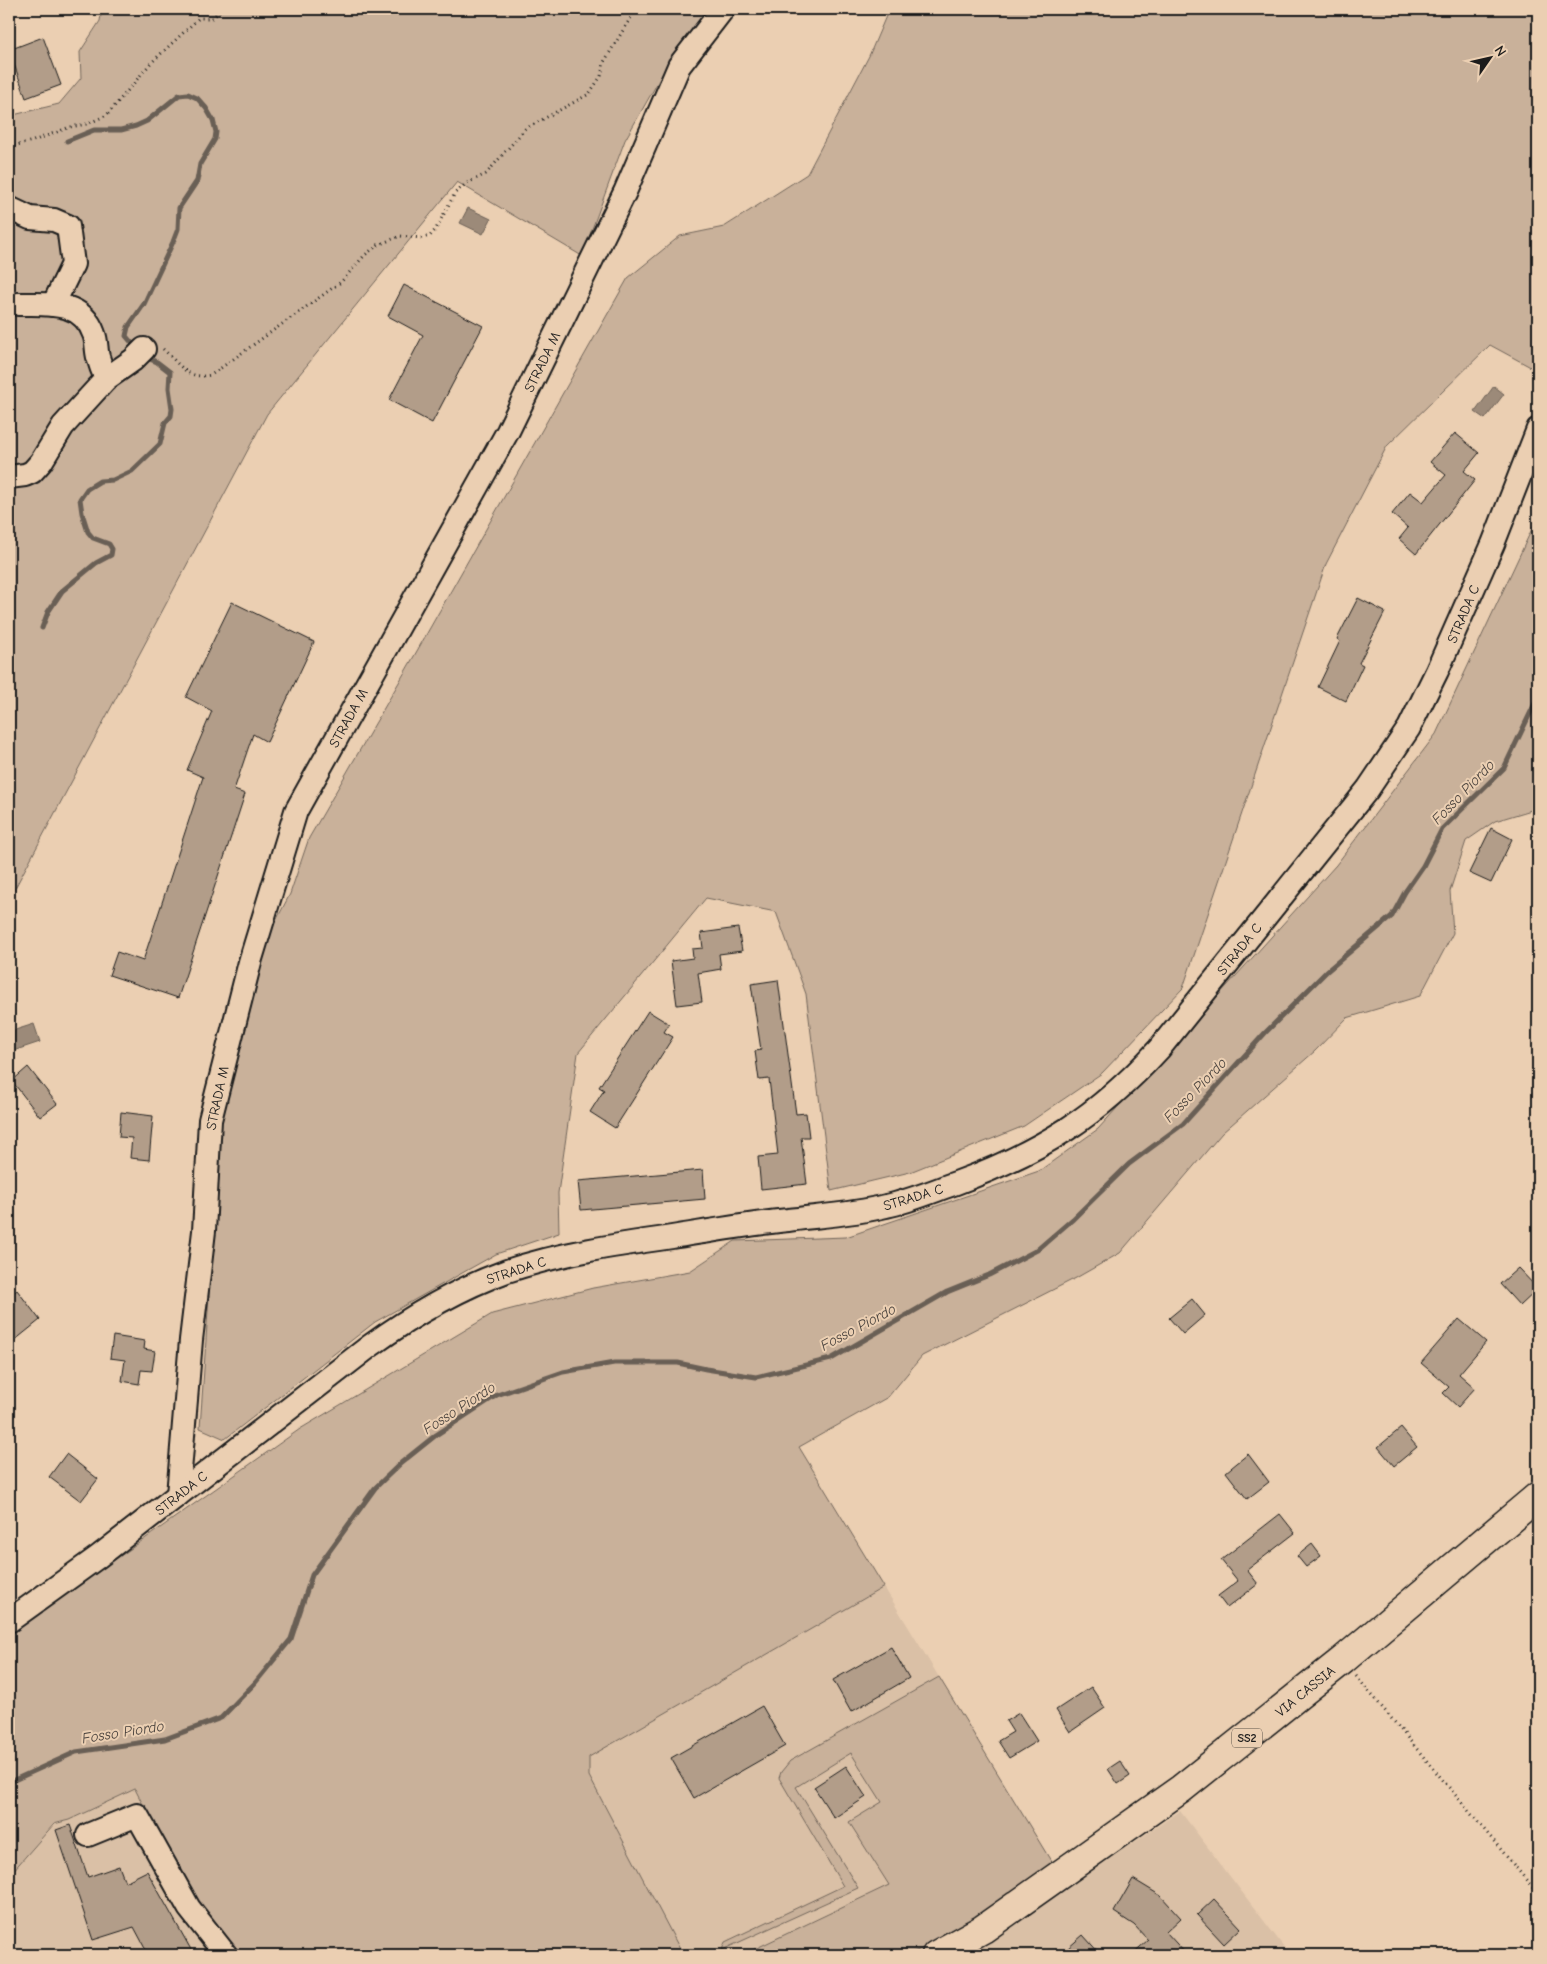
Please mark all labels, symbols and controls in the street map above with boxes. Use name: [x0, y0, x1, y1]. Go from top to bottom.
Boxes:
north arrow: [1464, 32, 1514, 82]
text: N: [1491, 42, 1510, 60]
street label: STRADA M: [521, 329, 564, 395]
street label: STRADA C: [1444, 582, 1483, 646]
street label: STRADA M: [325, 686, 372, 751]
water label: Fosso Piordo: [1428, 756, 1498, 828]
street label: STRADA C: [1213, 920, 1266, 979]
water label: Fosso Piordo: [1160, 1054, 1230, 1126]
street label: STRADA M: [202, 1064, 233, 1132]
street label: STRADA C: [881, 1180, 946, 1215]
street label: STRADA C: [484, 1253, 549, 1288]
water label: Fosso Piordo: [817, 1300, 899, 1354]
water label: Fosso Piordo: [419, 1378, 499, 1438]
street label: STRADA C: [152, 1467, 211, 1519]
street label: VIA CASSIA: [1272, 1662, 1338, 1721]
water label: Fosso Piordo: [81, 1717, 165, 1747]
road number: SS2: [1232, 1729, 1262, 1748]

